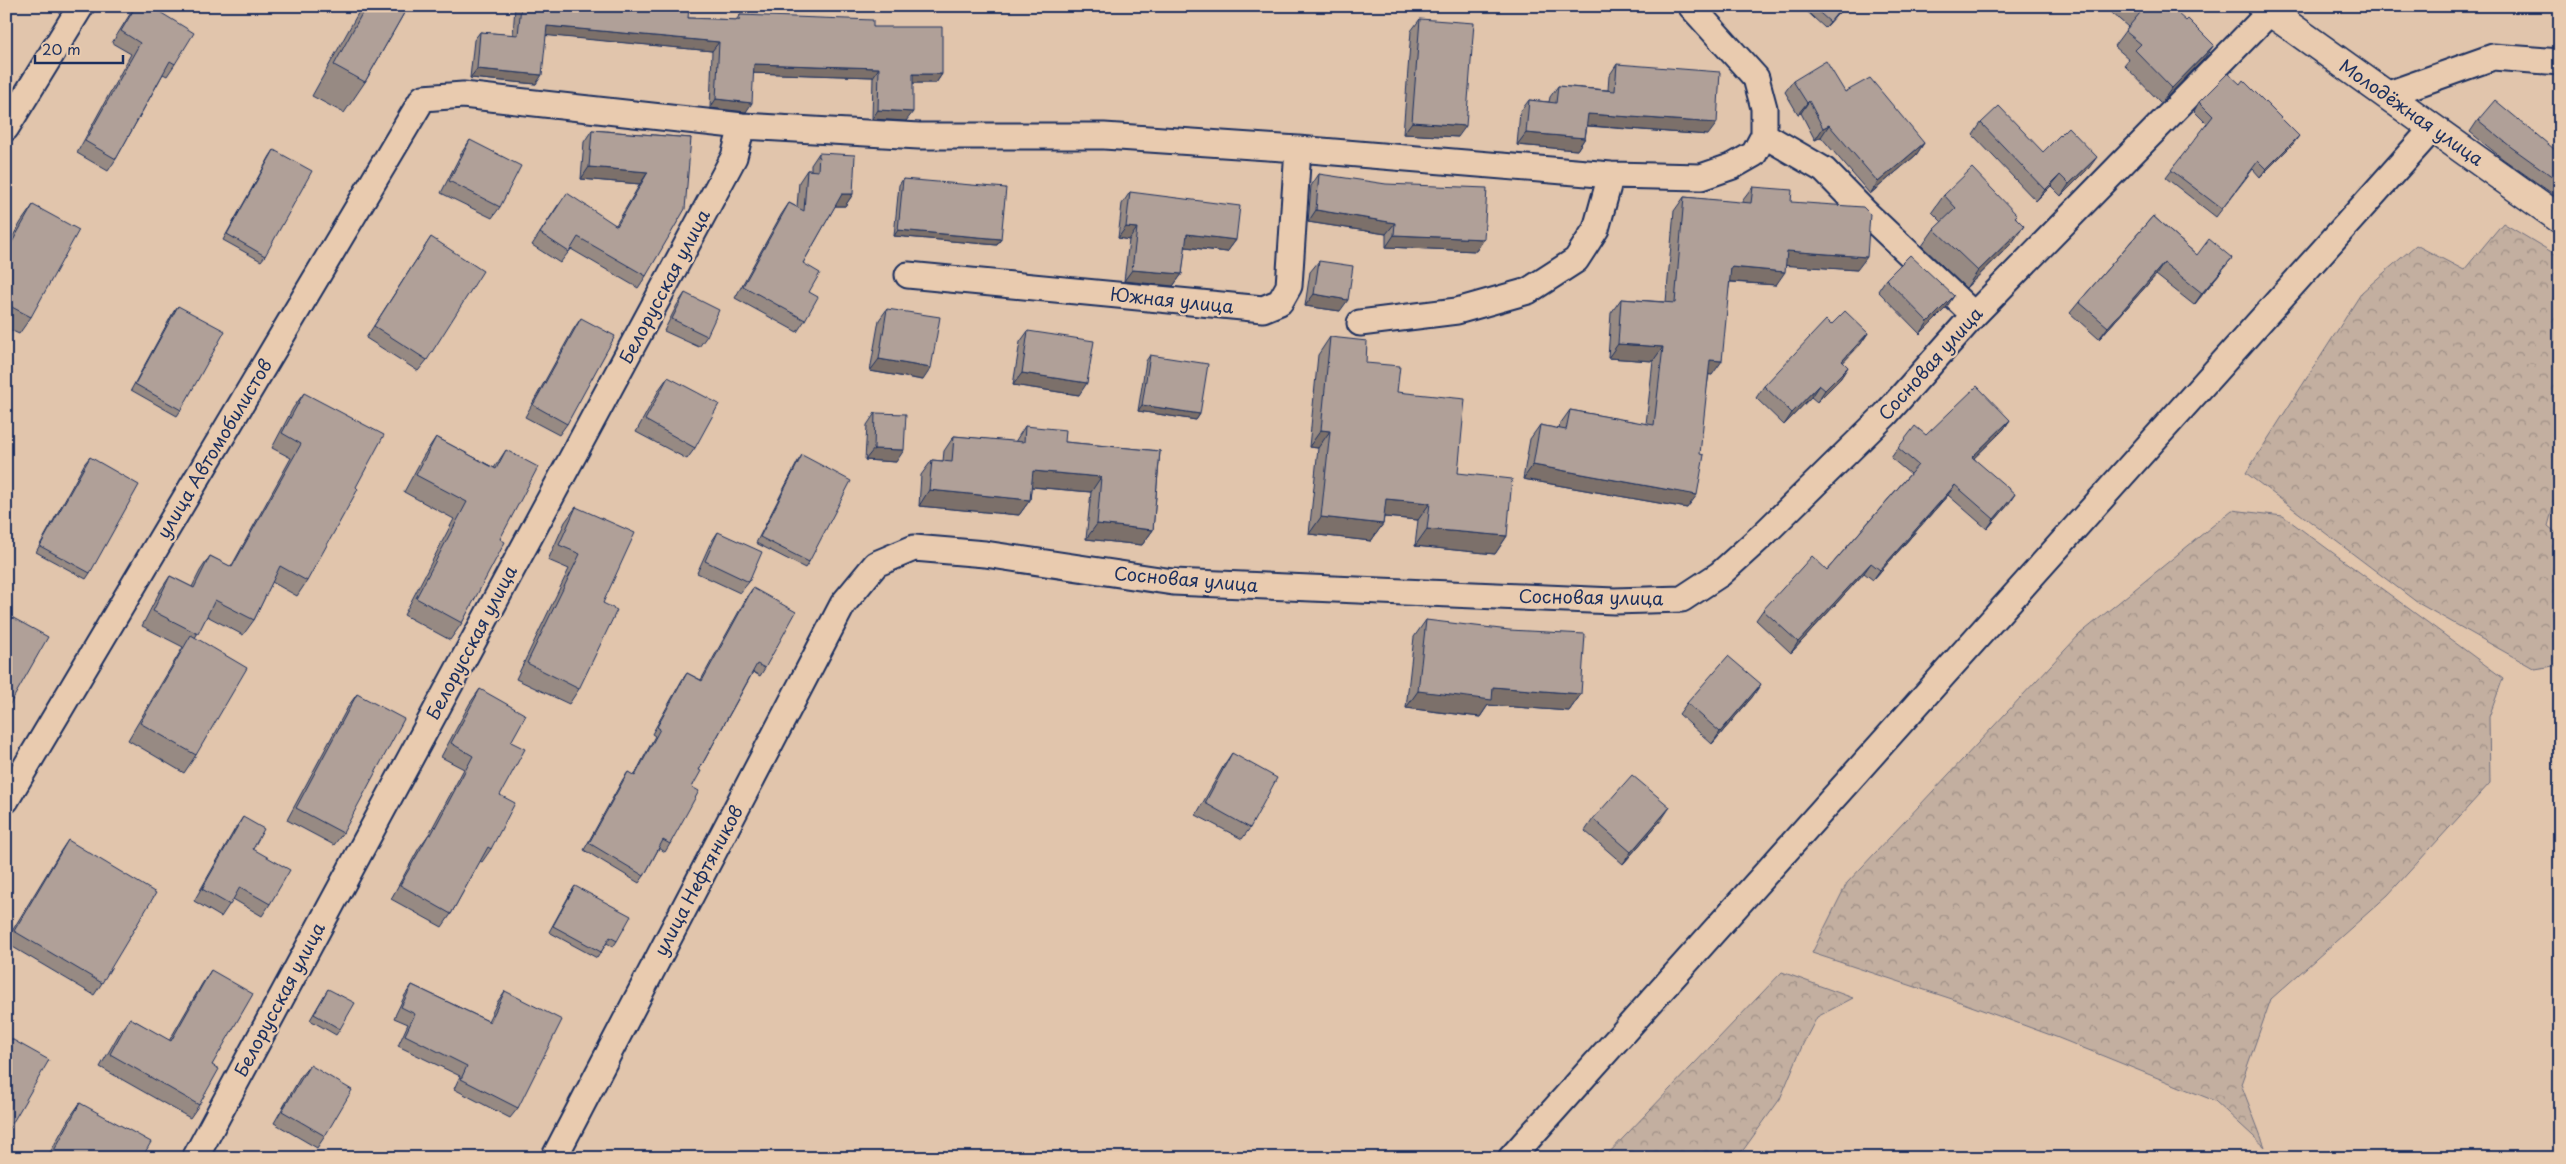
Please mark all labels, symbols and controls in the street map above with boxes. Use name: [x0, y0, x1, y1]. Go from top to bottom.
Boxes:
scale bar: [35, 32, 122, 64]
text: 20 m: [42, 37, 81, 60]
street label: Молодёжная улица: [2334, 52, 2490, 172]
street label: Белорусская улица: [611, 204, 716, 368]
street label: Южная улица: [1109, 280, 1236, 319]
street label: Сосновая улица: [1871, 300, 1989, 426]
street label: улица Автомобилистов: [149, 353, 278, 543]
street label: Сосновая улица: [1113, 559, 1260, 598]
street label: Белорусская улица: [418, 560, 523, 724]
street label: Сосновая улица: [1518, 582, 1664, 611]
street label: улица Нефтяников: [647, 800, 749, 960]
street label: Белорусская улица: [226, 917, 331, 1081]

